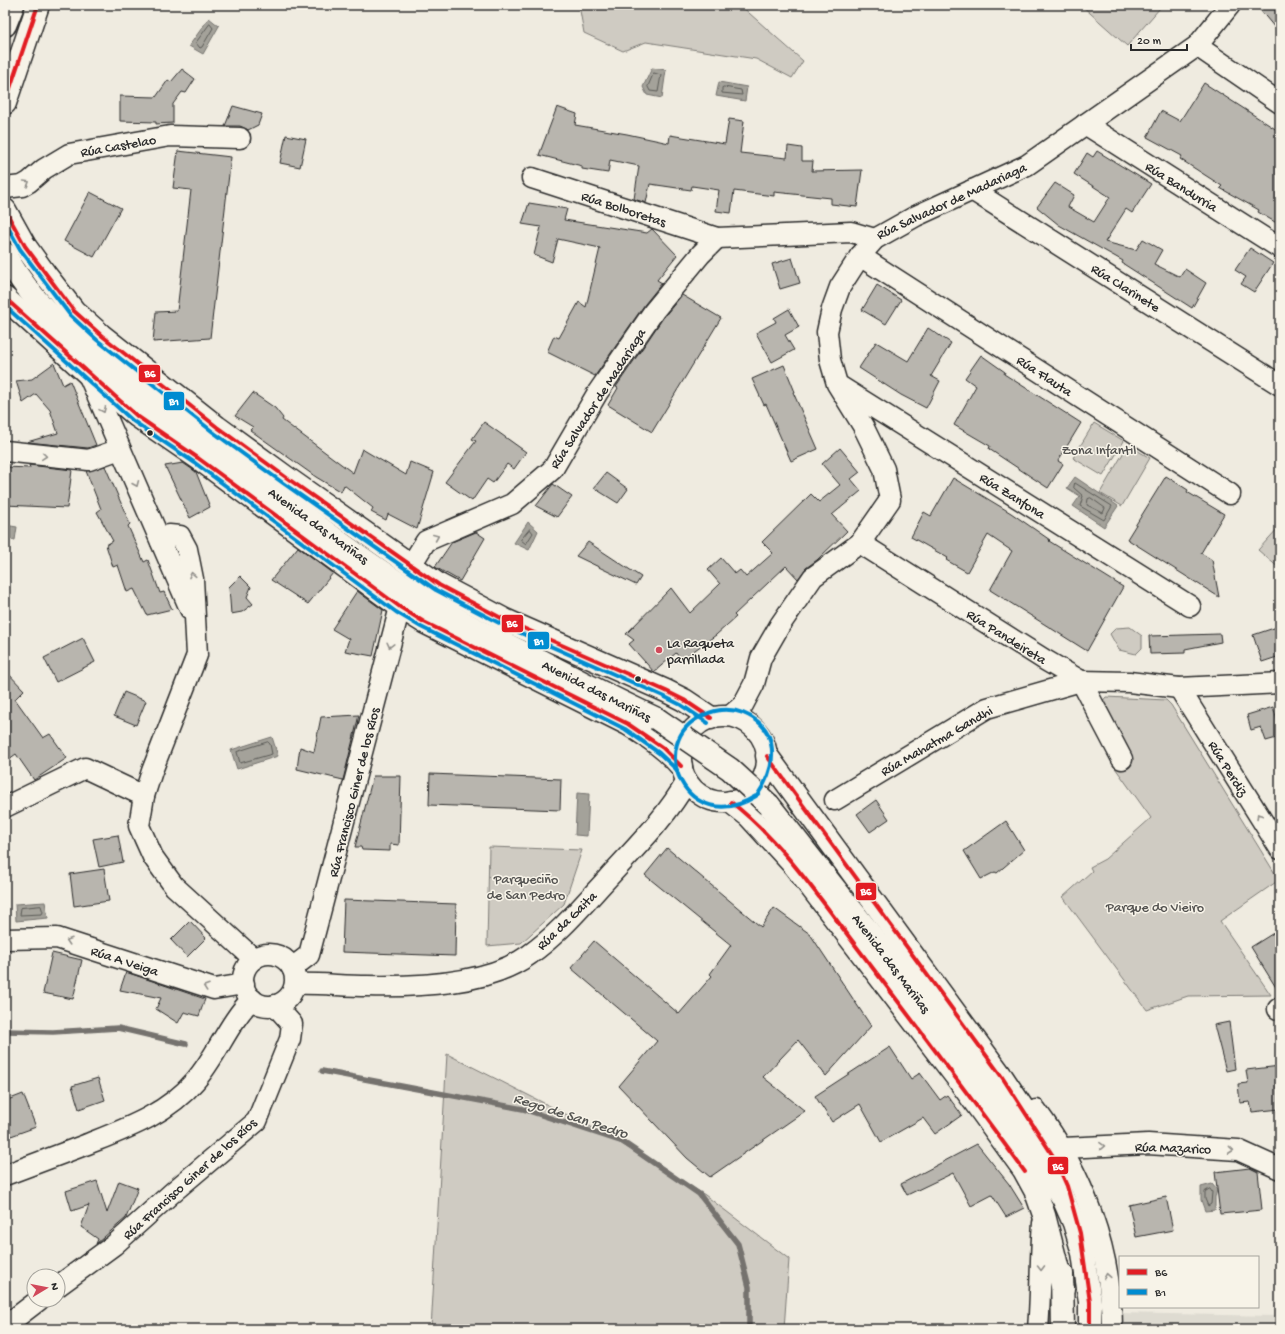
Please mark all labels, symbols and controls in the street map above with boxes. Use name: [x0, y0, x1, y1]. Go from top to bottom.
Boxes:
scale bar: [1131, 26, 1187, 52]
text: 20 m: [1137, 35, 1162, 49]
street label: Rúa Castelao: [79, 132, 158, 162]
street label: Rúa Salvador de Madariaga: [874, 159, 1031, 245]
street label: Rúa Bandurria: [1141, 159, 1221, 218]
one-way arrow: [23, 180, 30, 187]
street label: Rúa Bolboretas: [579, 189, 668, 232]
street label: Rúa Clarinete: [1087, 261, 1163, 317]
street label: Rúa Salvador de Madariaga: [547, 325, 651, 473]
street label: Rúa Flauta: [1013, 353, 1076, 402]
line badge: B6: [138, 364, 161, 383]
text: B6: [143, 369, 156, 381]
line badge: B1: [163, 391, 185, 411]
text: B1: [168, 397, 179, 409]
one-way arrow: [99, 406, 107, 413]
unlabelled marker: [145, 428, 155, 438]
park label: Zona Infantil: [1062, 443, 1136, 460]
one-way arrow: [41, 451, 47, 460]
street label: Rúa Zanfona: [976, 470, 1049, 525]
one-way arrow: [132, 480, 140, 487]
street label: Avenida das Mariñas: [264, 485, 372, 570]
one-way arrow: [432, 533, 439, 541]
one-way arrow: [189, 571, 197, 578]
street label: Rúa Pandeireta: [962, 607, 1050, 670]
line badge: B6: [501, 614, 524, 633]
text: B6: [505, 619, 518, 631]
line badge: B1: [527, 631, 550, 650]
place label: La Raqueta parrillada: [666, 636, 735, 669]
text: B1: [533, 637, 544, 649]
one-way arrow: [386, 641, 395, 648]
marker: La Raqueta parrillada: [654, 645, 664, 655]
street label: Avenida das Mariñas: [538, 657, 654, 727]
unlabelled marker: [633, 674, 643, 684]
street label: Rúa Mahatma Gandhi: [878, 703, 996, 781]
street label: Rúa Francisco Giner de los Ríos: [326, 705, 385, 879]
street label: Rúa Perdiz: [1203, 738, 1251, 801]
one-way arrow: [1256, 813, 1264, 820]
park label: Parqueciño de San Pedro: [487, 872, 565, 905]
line badge: B6: [855, 882, 877, 901]
text: B6: [859, 887, 872, 899]
street label: Rúa da Gaita: [534, 888, 602, 955]
park label: Parque do Vieiro: [1105, 900, 1204, 917]
street label: Avenida das Mariñas: [847, 911, 933, 1018]
one-way arrow: [66, 937, 73, 946]
street label: Rúa A Veiga: [88, 943, 161, 982]
one-way arrow: [202, 983, 209, 991]
water label: Rego de San Pedro: [511, 1090, 631, 1144]
street label: Rúa Francisco Giner de los Ríos: [120, 1115, 262, 1244]
street label: Rúa Mazarico: [1134, 1140, 1211, 1159]
one-way arrow: [1099, 1142, 1105, 1151]
one-way arrow: [1228, 1145, 1234, 1154]
line badge: B6: [1047, 1156, 1069, 1175]
text: B6: [1051, 1162, 1064, 1174]
legend: [1119, 1256, 1259, 1308]
one-way arrow: [1037, 1265, 1045, 1271]
text: B6: [1154, 1267, 1168, 1281]
north arrow: [26, 1268, 66, 1308]
one-way arrow: [1103, 1273, 1112, 1280]
text: N: [47, 1282, 60, 1291]
text: B1: [1154, 1287, 1166, 1301]

